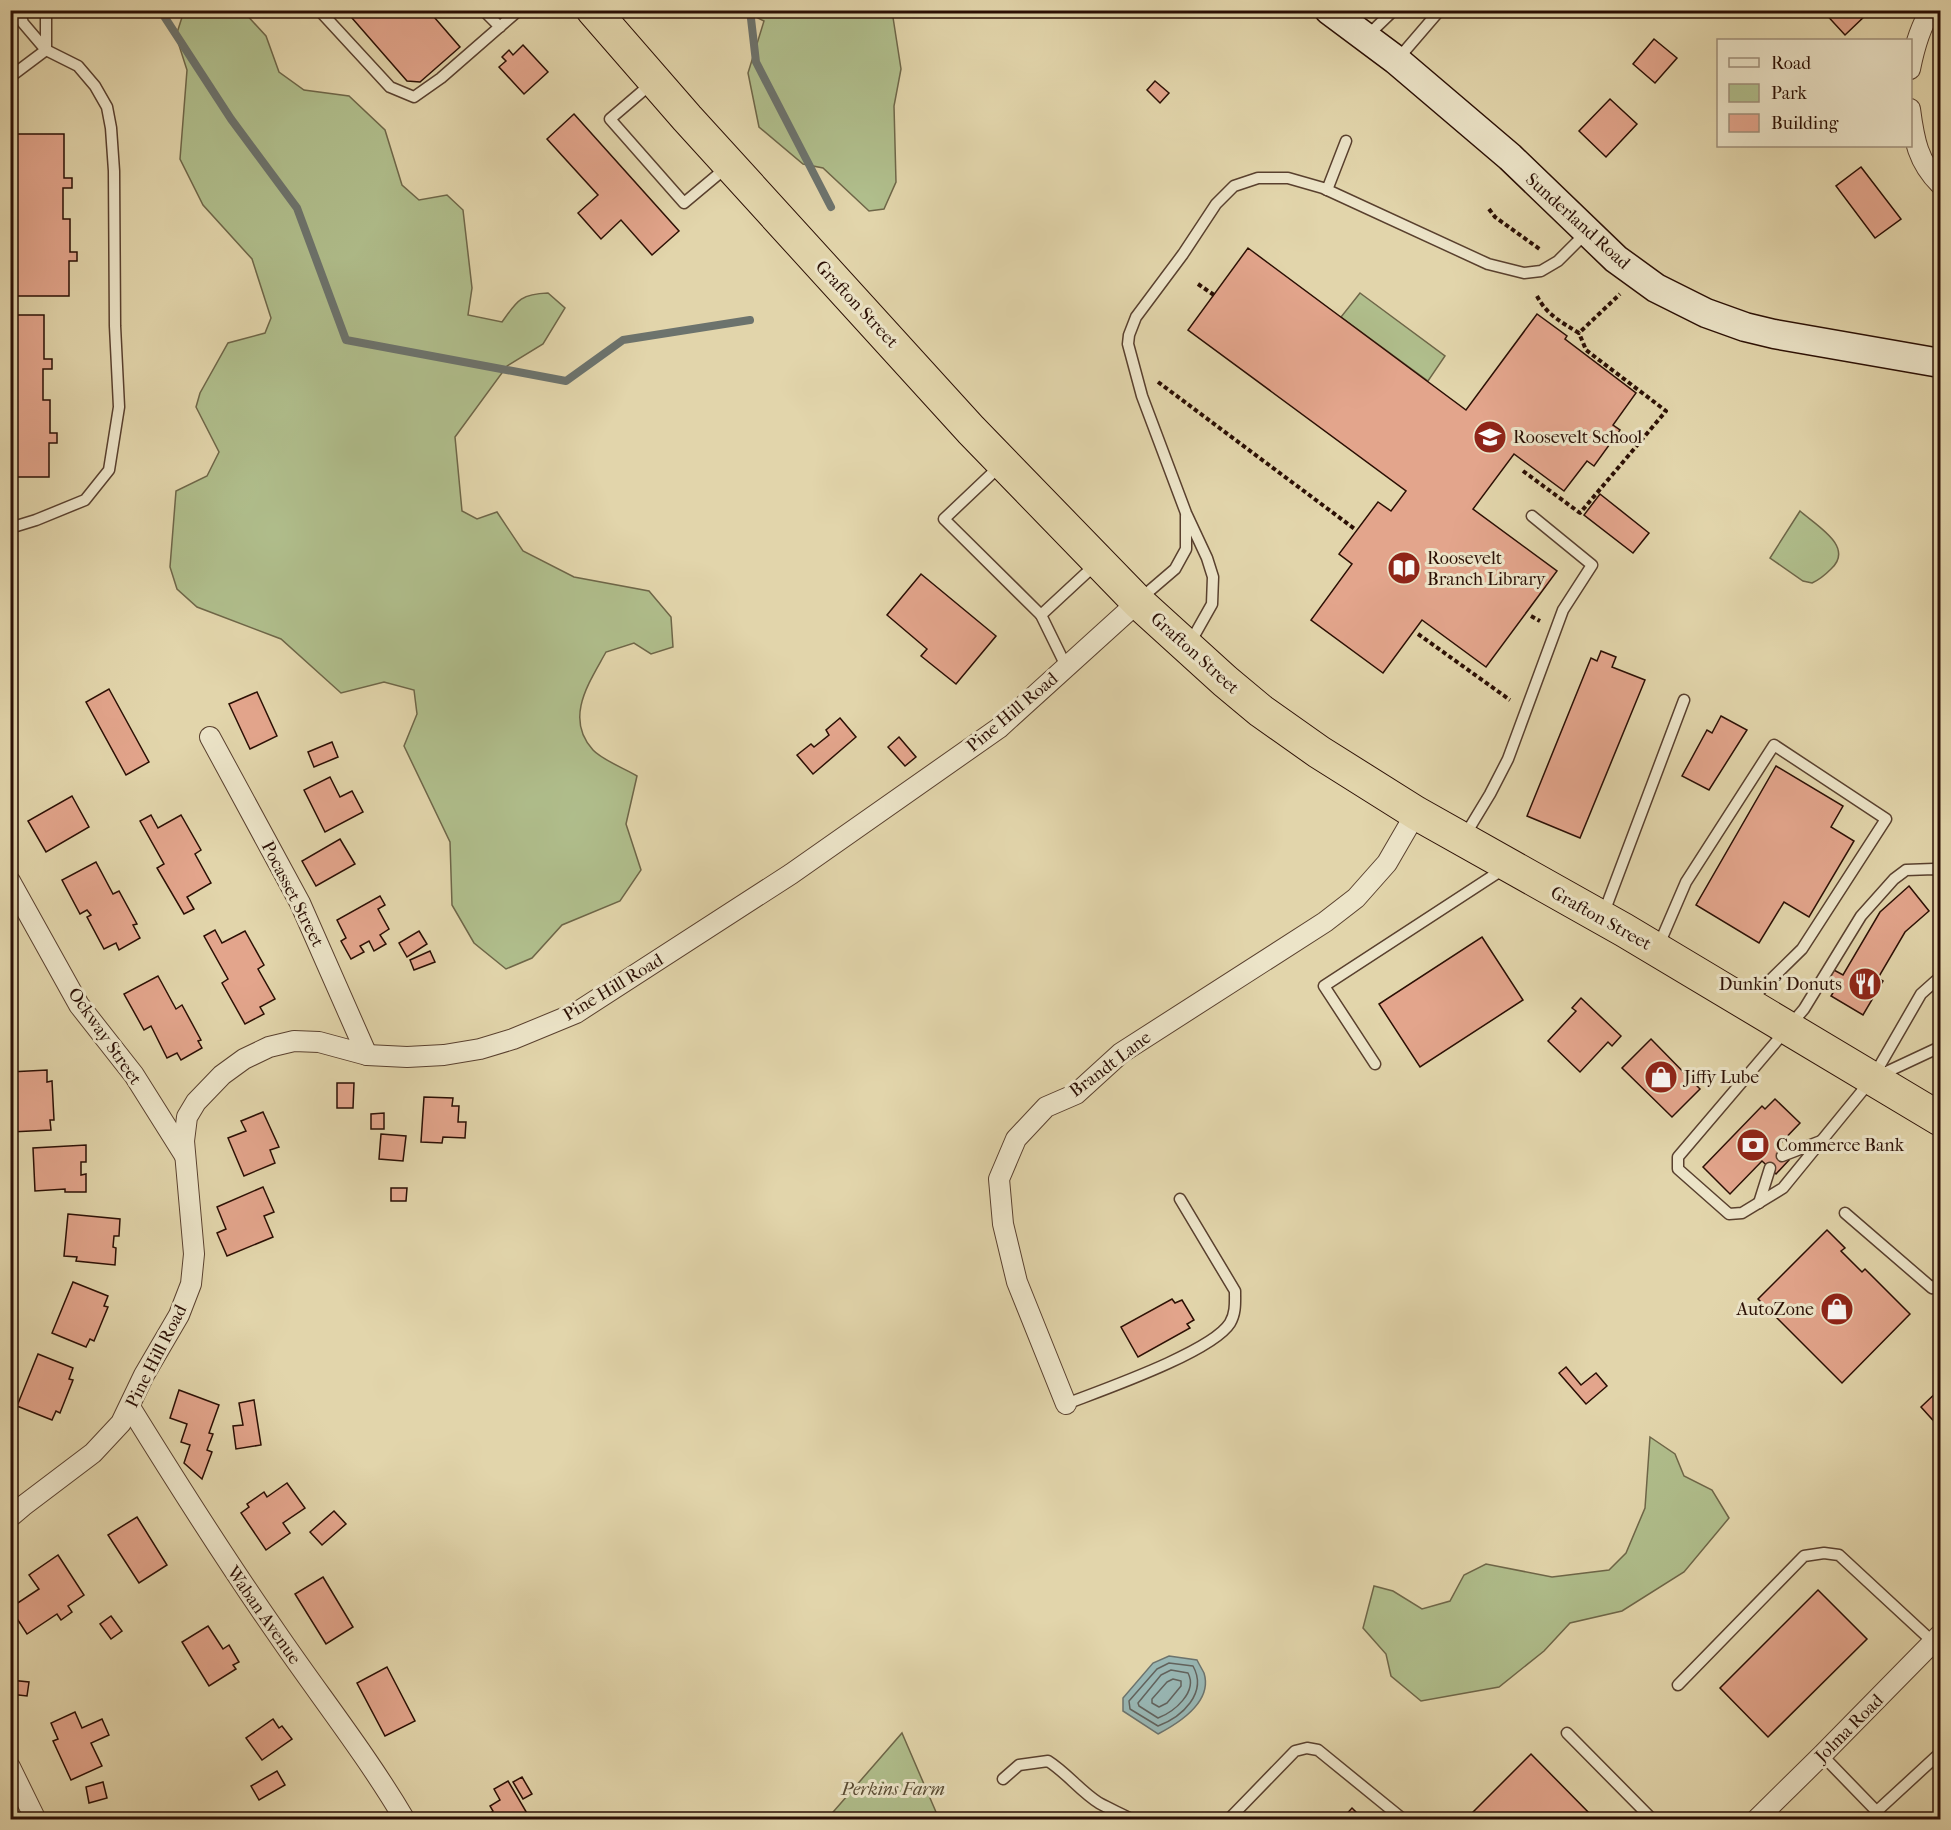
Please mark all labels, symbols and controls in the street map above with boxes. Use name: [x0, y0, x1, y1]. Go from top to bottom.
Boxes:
legend: [1717, 39, 1912, 147]
text: Road: [1771, 53, 1811, 74]
text: Park: [1771, 83, 1808, 104]
text: Building: [1771, 113, 1839, 134]
street label: Sunderland Road: [1521, 169, 1634, 274]
street label: Grafton Street: [811, 256, 903, 353]
school or university icon: Roosevelt School: [1472, 419, 1508, 455]
place label: Roosevelt School: [1513, 427, 1642, 448]
place label: Roosevelt Branch Library: [1427, 548, 1547, 590]
library icon: Roosevelt Branch Library: [1386, 550, 1422, 586]
street label: Grafton Street: [1146, 608, 1244, 699]
street label: Pine Hill Road: [962, 668, 1062, 757]
street label: Pocasset Street: [257, 838, 328, 951]
street label: Grafton Street: [1547, 882, 1655, 955]
street label: Pine Hill Road: [560, 949, 667, 1025]
restaurant icon: Dunkin' Donuts: [1847, 966, 1883, 1002]
place label: Dunkin' Donuts: [1719, 974, 1842, 995]
street label: Ockway Street: [63, 984, 146, 1089]
street label: Brandt Lane: [1065, 1027, 1155, 1102]
shop icon: Jiffy Lube: [1643, 1059, 1679, 1095]
place label: Jiffy Lube: [1682, 1067, 1759, 1088]
bank icon: Commerce Bank: [1735, 1127, 1771, 1163]
place label: Commerce Bank: [1776, 1135, 1905, 1156]
shop icon: AutoZone: [1819, 1291, 1855, 1327]
place label: AutoZone: [1736, 1299, 1814, 1320]
street label: Pine Hill Road: [121, 1301, 191, 1411]
street label: Waban Avenue: [221, 1561, 305, 1668]
street label: Jolma Road: [1810, 1690, 1888, 1768]
park label: Perkins Farm: [840, 1779, 945, 1800]

